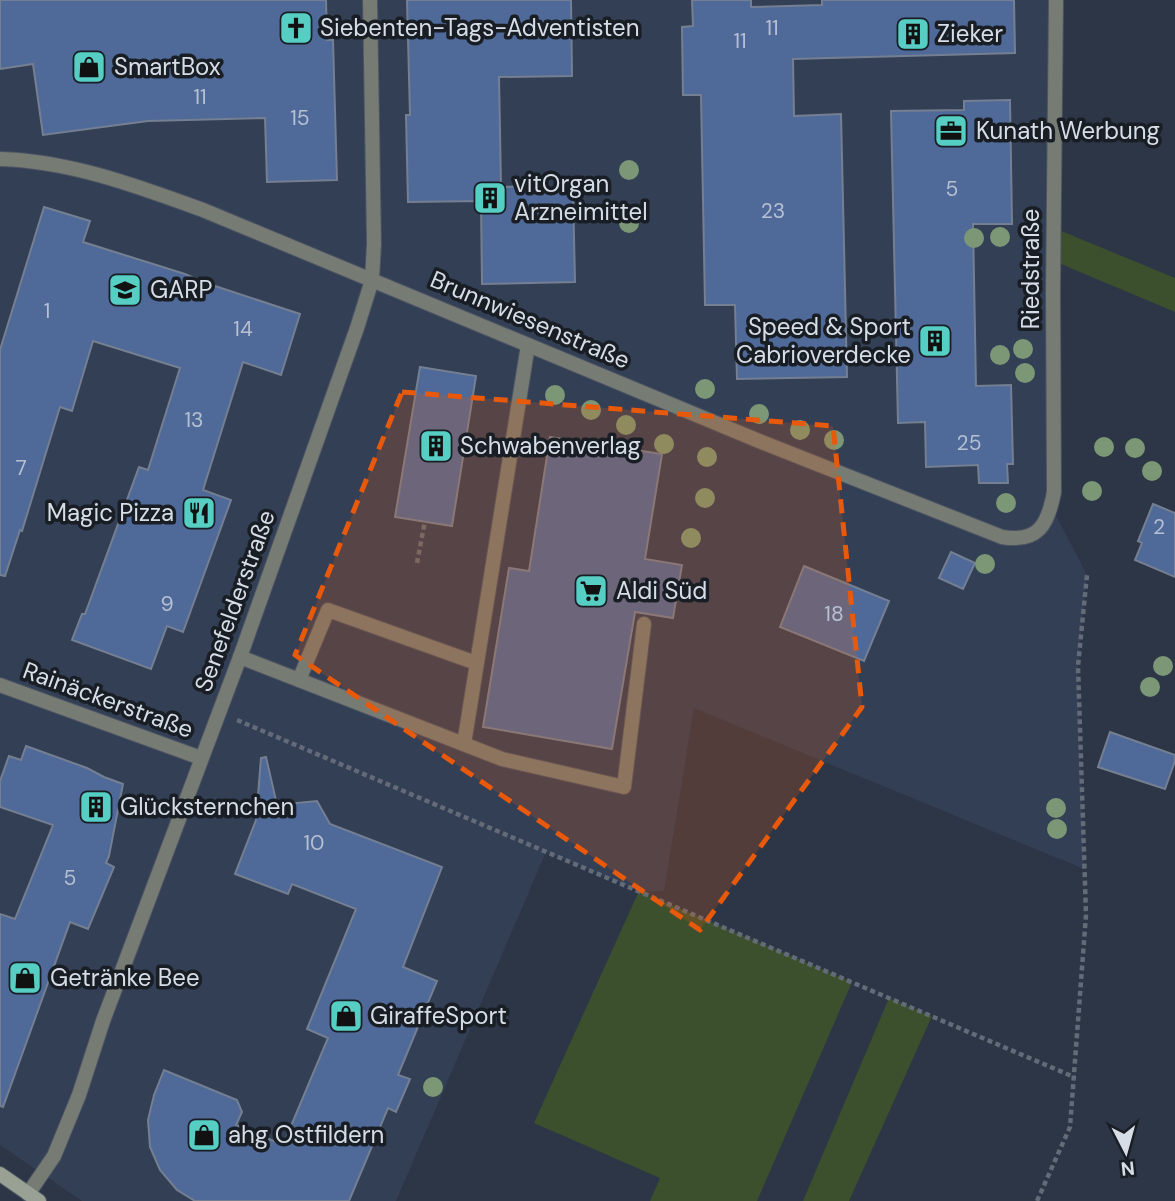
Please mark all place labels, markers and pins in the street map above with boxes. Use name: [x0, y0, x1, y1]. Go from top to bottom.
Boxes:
church icon: Siebenten-Tags-Adventisten: [277, 9, 315, 47]
place label: Siebenten-Tags-Adventisten: [320, 12, 639, 43]
building icon: Zieker: [894, 15, 932, 53]
place label: Zieker: [937, 18, 1003, 49]
shop icon: SmartBox: [70, 48, 108, 86]
place label: SmartBox: [114, 51, 221, 82]
office icon: Kunath Werbung: [932, 112, 970, 150]
place label: Kunath Werbung: [976, 115, 1160, 146]
place label: vitOrgan Arzneimittel: [514, 168, 648, 227]
building icon: vitOrgan Arzneimittel: [471, 179, 509, 217]
school or university icon: GARP: [106, 271, 144, 309]
place label: GARP: [150, 274, 212, 305]
place label: Speed & Sport Cabrioverdecke: [736, 311, 911, 370]
building icon: Speed & Sport Cabrioverdecke: [916, 322, 954, 360]
building icon: Schwabenverlag: [417, 427, 455, 465]
place label: Schwabenverlag: [460, 430, 641, 461]
restaurant icon: Magic Pizza: [180, 494, 218, 532]
place label: Magic Pizza: [47, 497, 174, 528]
supermarket icon: Aldi Süd: [572, 572, 610, 610]
place label: Aldi Süd: [616, 575, 707, 606]
building icon: Glücksternchen: [77, 788, 115, 826]
place label: Glücksternchen: [120, 791, 294, 822]
shop icon: Getränke Bee: [6, 959, 44, 997]
place label: Getränke Bee: [50, 962, 200, 993]
shop icon: GiraffeSport: [327, 997, 365, 1035]
place label: GiraffeSport: [370, 1000, 507, 1031]
shop icon: ahg Ostfildern: [185, 1116, 223, 1154]
place label: ahg Ostfildern: [228, 1119, 384, 1150]

